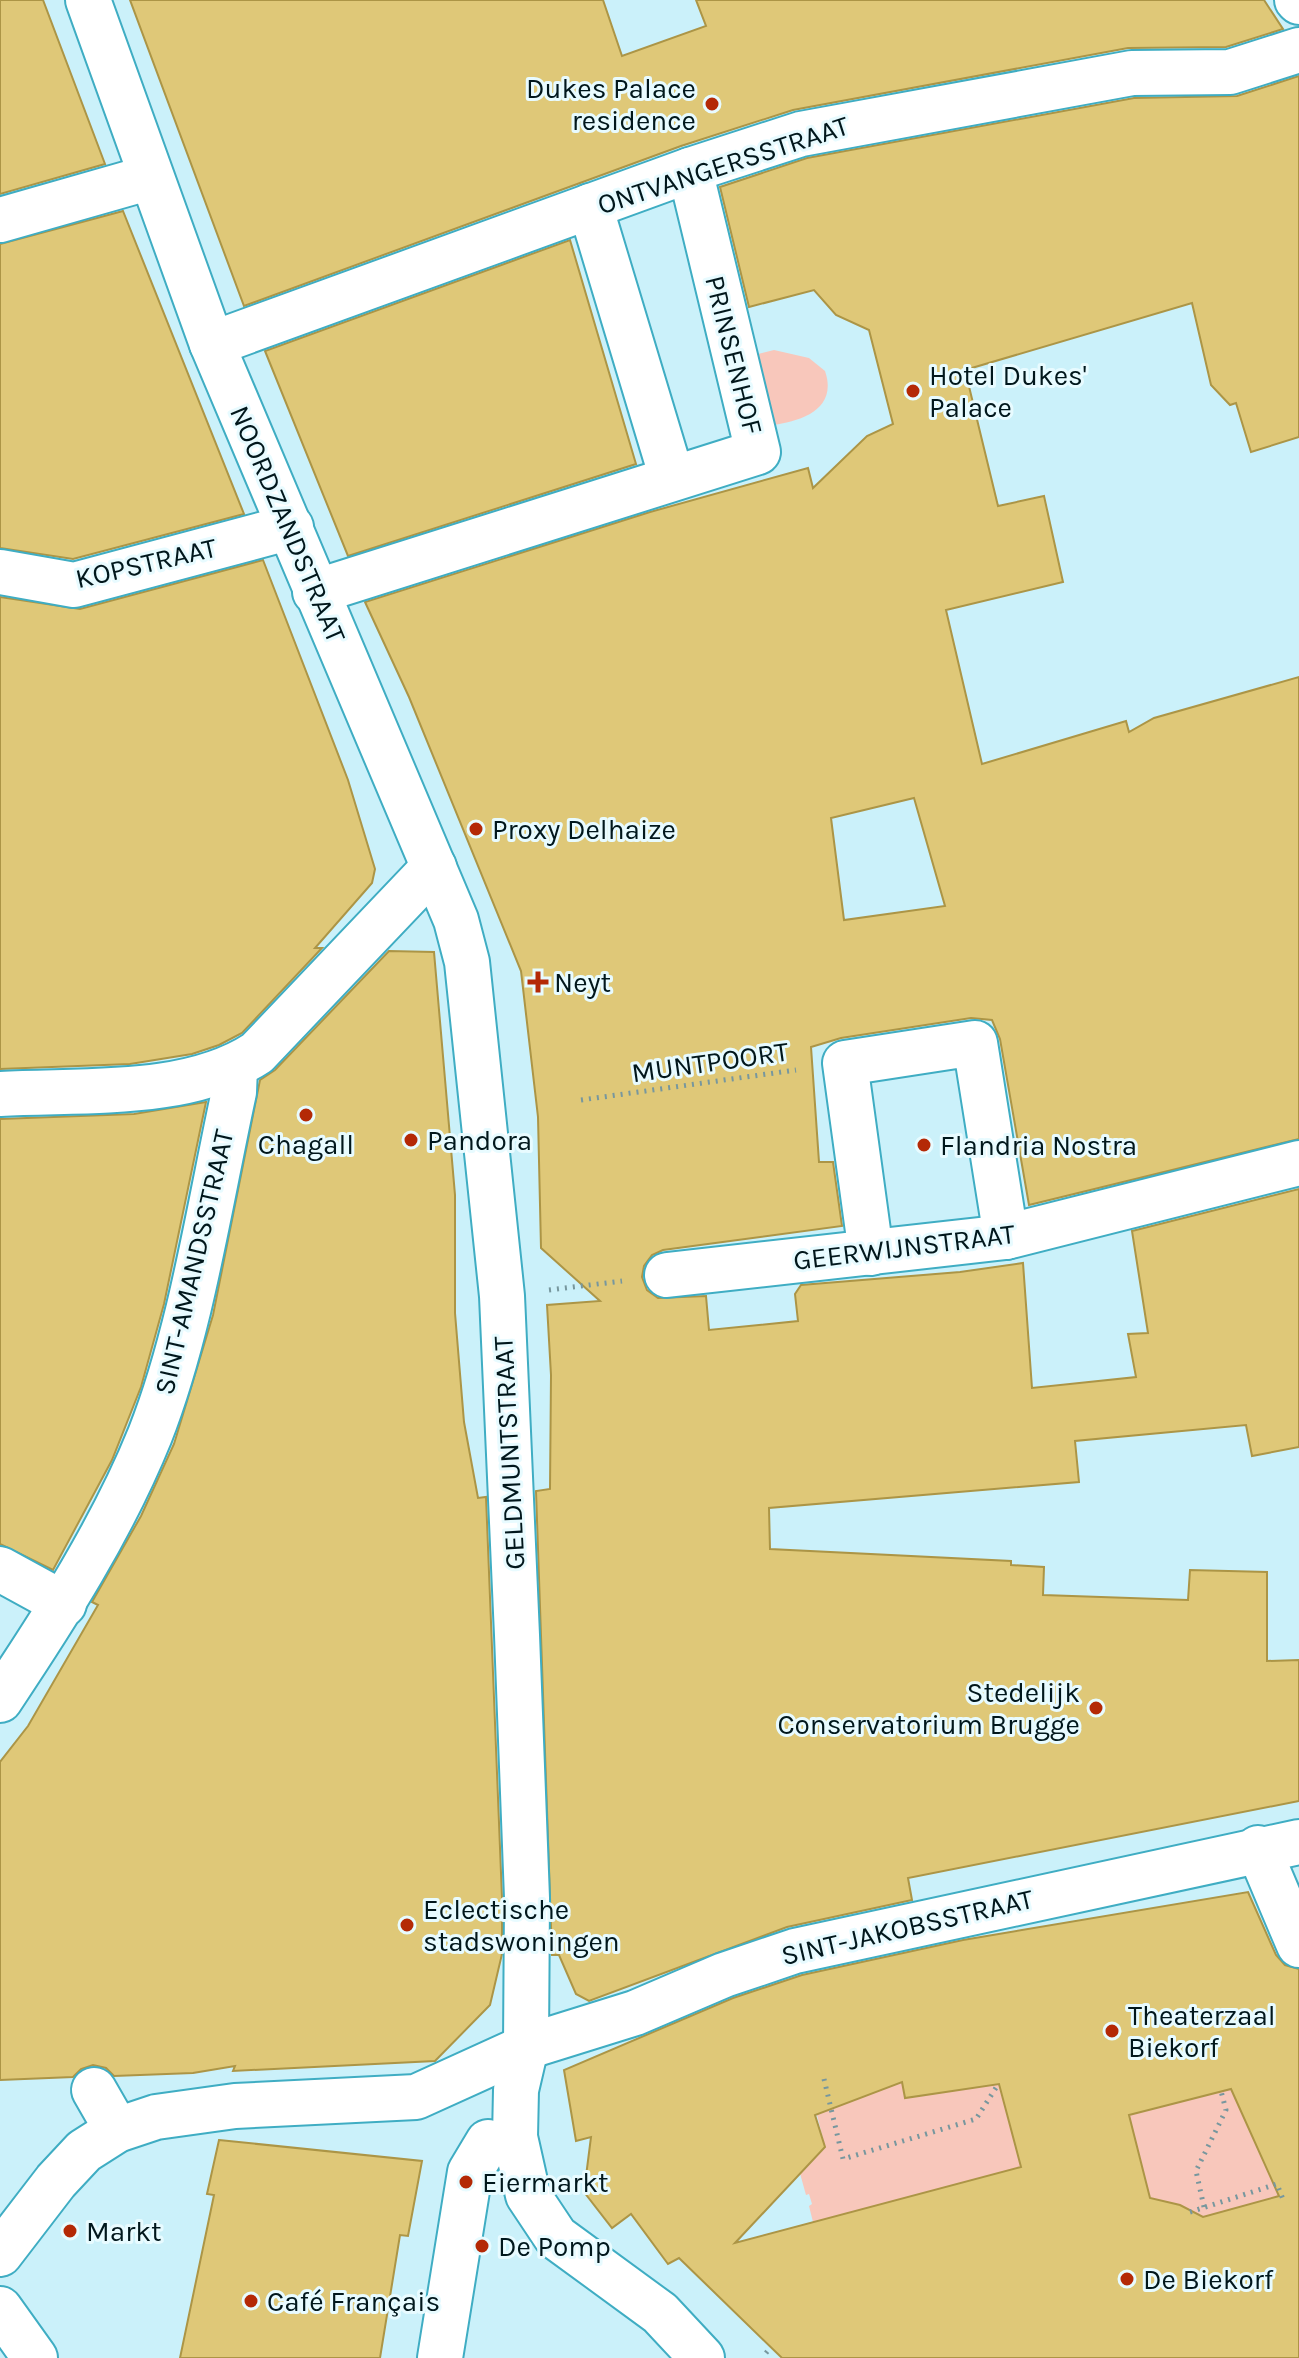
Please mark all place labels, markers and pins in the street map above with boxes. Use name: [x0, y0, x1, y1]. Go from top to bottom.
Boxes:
place label: Dukes Palace residence: [526, 72, 696, 137]
marker: Dukes Palace residence: [703, 95, 721, 113]
place label: Hotel Dukes' Palace: [929, 359, 1087, 424]
marker: Hotel Dukes' Palace: [904, 382, 922, 400]
place label: Proxy Delhaize: [492, 813, 676, 846]
marker: Proxy Delhaize: [467, 820, 485, 838]
place label: Neyt: [554, 966, 611, 999]
marker: Neyt: [529, 973, 547, 991]
marker: Chagall: [297, 1106, 315, 1124]
place label: Pandora: [427, 1124, 532, 1157]
place label: Chagall: [258, 1128, 354, 1161]
place label: Flandria Nostra: [940, 1129, 1137, 1162]
marker: Pandora: [402, 1131, 420, 1149]
marker: Flandria Nostra: [915, 1136, 933, 1154]
place label: Stedelijk Conservatorium Brugge: [777, 1676, 1080, 1741]
marker: Stedelijk Conservatorium Brugge: [1087, 1699, 1105, 1717]
place label: Eclectische stadswoningen: [423, 1893, 620, 1958]
marker: Eclectische stadswoningen: [398, 1916, 416, 1934]
place label: Theaterzaal Biekorf: [1128, 1999, 1276, 2064]
marker: Theaterzaal Biekorf: [1103, 2022, 1121, 2040]
place label: Eiermarkt: [482, 2166, 609, 2199]
marker: Eiermarkt: [457, 2173, 475, 2191]
place label: Markt: [86, 2215, 162, 2248]
marker: Markt: [61, 2222, 79, 2240]
place label: De Pomp: [498, 2230, 611, 2263]
marker: De Pomp: [473, 2237, 491, 2255]
place label: De Biekorf: [1143, 2263, 1274, 2296]
marker: De Biekorf: [1118, 2270, 1136, 2288]
place label: Café Français: [267, 2285, 440, 2318]
marker: Café Français: [242, 2292, 260, 2310]

